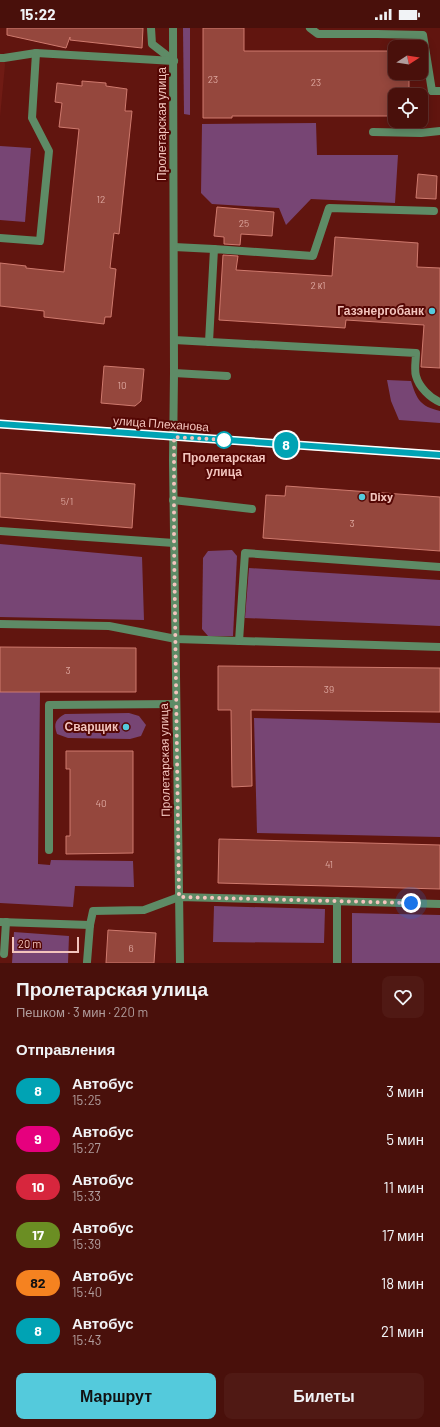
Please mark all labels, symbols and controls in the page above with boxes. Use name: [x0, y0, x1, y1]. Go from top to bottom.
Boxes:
text: 15:22: [20, 5, 56, 23]
north arrow: [388, 40, 428, 80]
map controls: [388, 40, 428, 128]
street label: Пролетарская улица: [154, 67, 169, 181]
house number: 23: [208, 73, 218, 85]
house number: 23: [311, 76, 321, 88]
button: locate: [388, 88, 428, 128]
house number: 12: [97, 193, 105, 205]
house number: 25: [239, 217, 249, 229]
house number: 2 к1: [310, 279, 326, 291]
place label: Газэнергобанк: [337, 303, 425, 318]
marker: Газэнергобанк: [427, 306, 437, 316]
house number: 10: [117, 379, 127, 391]
street label: улица Плеханова: [113, 413, 210, 434]
marker: Пролетарская улица: [215, 431, 233, 449]
line badge: 8: [273, 432, 299, 458]
text: 8: [282, 436, 290, 453]
place label: Пролетарская улица: [182, 450, 266, 479]
place label: Dixy: [370, 489, 393, 503]
marker: Dixy: [357, 492, 367, 502]
house number: 5/1: [61, 495, 73, 507]
house number: 3: [349, 517, 355, 529]
house number: 3: [65, 664, 71, 676]
house number: 39: [324, 683, 334, 695]
street label: Пролетарская улица: [156, 703, 173, 817]
place label: Сварщик: [65, 719, 119, 734]
marker: Сварщик: [121, 722, 131, 732]
house number: 40: [95, 797, 107, 809]
house number: 41: [325, 858, 333, 870]
your location: [401, 893, 421, 913]
scale bar: [12, 935, 79, 954]
text: 20 m: [18, 937, 41, 950]
house number: 6: [128, 942, 134, 954]
button: heart: [382, 976, 424, 1018]
text: Пролетарская улица: [16, 977, 208, 1000]
text: Пешком · 3 мин · 220 m: [16, 1004, 148, 1020]
text: Отправления: [16, 1040, 115, 1058]
text: Автобус: [72, 1074, 134, 1092]
text: 8: [34, 1082, 42, 1099]
text: 3 мин: [386, 1082, 424, 1100]
text: 15:25: [72, 1092, 101, 1108]
text: Автобус: [72, 1122, 134, 1140]
text: 9: [34, 1130, 42, 1147]
text: 5 мин: [386, 1130, 424, 1148]
text: 15:27: [72, 1140, 101, 1156]
text: Автобус: [72, 1170, 134, 1188]
text: 10: [32, 1178, 44, 1195]
text: 11 мин: [383, 1178, 424, 1196]
text: 15:33: [72, 1188, 101, 1204]
text: Автобус: [72, 1218, 134, 1236]
text: 17: [32, 1226, 44, 1243]
text: 17 мин: [382, 1226, 424, 1244]
text: 15:39: [72, 1236, 101, 1252]
text: Автобус: [72, 1266, 134, 1284]
text: 82: [30, 1274, 46, 1291]
text: 18 мин: [381, 1274, 424, 1292]
text: 15:40: [72, 1284, 102, 1300]
text: Автобус: [72, 1314, 134, 1332]
text: 8: [34, 1322, 42, 1339]
text: 21 мин: [381, 1322, 424, 1340]
text: 15:43: [72, 1332, 102, 1348]
button: Маршрут: [16, 1373, 216, 1419]
button: Билеты: [224, 1373, 424, 1419]

